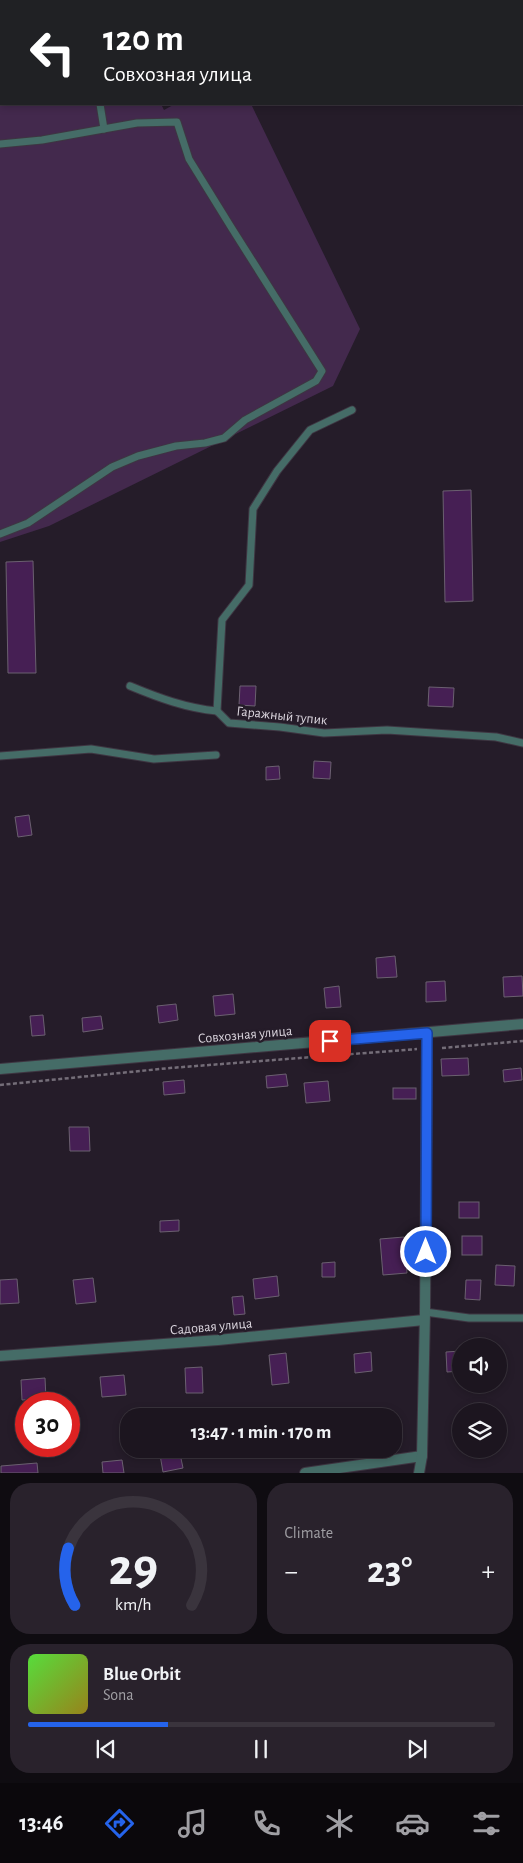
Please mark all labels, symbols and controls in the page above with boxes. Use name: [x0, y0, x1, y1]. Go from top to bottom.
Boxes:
icon: left: [20, 20, 85, 85]
text: 120 m: [103, 22, 184, 57]
text: Совхозная улица: [103, 63, 252, 85]
street label: Гаражный тупик: [236, 704, 329, 728]
pin: [309, 1020, 351, 1062]
street label: Совхозная улица: [197, 1024, 294, 1046]
icon: arrive: [316, 1027, 344, 1055]
position arrow: [399, 1225, 451, 1277]
street label: Садовая улица: [169, 1316, 254, 1338]
map controls: [452, 1338, 507, 1458]
button: sound: [452, 1338, 507, 1393]
speed limit sign: 30: [15, 1392, 80, 1457]
button: layers: [452, 1403, 507, 1458]
text: 13:47 · 1 min · 170 m: [191, 1423, 331, 1442]
text: Climate: [285, 1525, 333, 1541]
text: 29: [108, 1542, 158, 1594]
text: 23°: [367, 1552, 412, 1590]
text: −: [285, 1558, 298, 1586]
text: +: [482, 1558, 495, 1586]
text: km/h: [115, 1596, 152, 1614]
text: Blue Orbit: [103, 1665, 181, 1684]
text: Sona: [103, 1687, 134, 1703]
icon: previous: [92, 1735, 120, 1763]
icon: pause: [247, 1735, 275, 1763]
icon: next: [403, 1735, 431, 1763]
icon: directions: [102, 1806, 137, 1841]
icon: music: [175, 1806, 210, 1841]
icon: phone: [249, 1806, 284, 1841]
icon: climate: [322, 1806, 357, 1841]
icon: car: [395, 1806, 430, 1841]
icon: filters: [469, 1806, 504, 1841]
text: 13:46: [19, 1812, 63, 1834]

